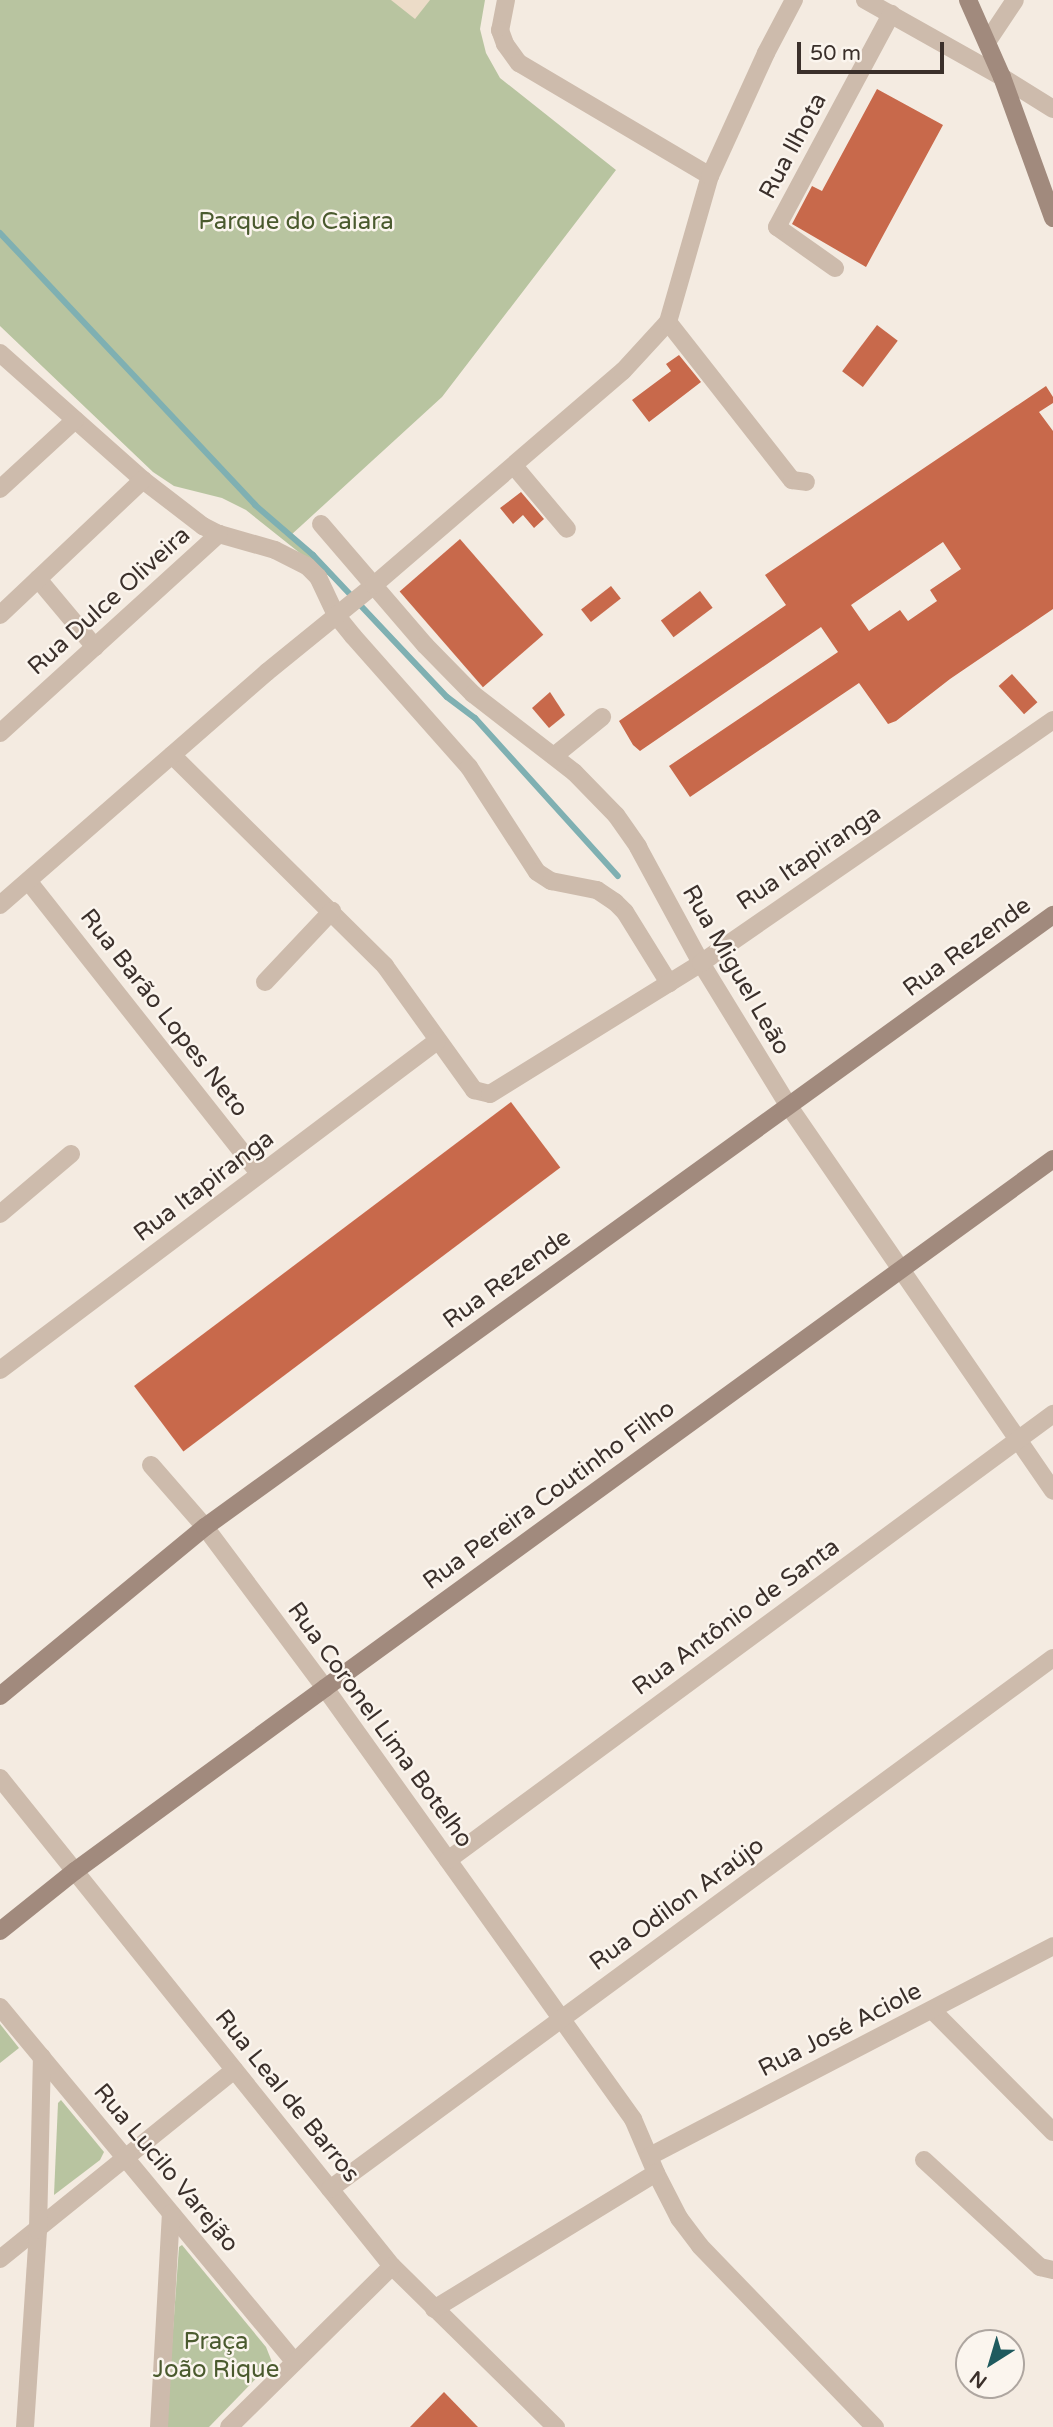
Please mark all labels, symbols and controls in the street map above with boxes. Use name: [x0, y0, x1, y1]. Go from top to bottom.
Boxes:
scale bar: [801, 28, 948, 72]
text: 50 m: [810, 41, 861, 66]
street label: Rua Ilhota: [753, 88, 833, 204]
park label: Parque do Caiara: [198, 208, 394, 236]
street label: Rua Dulce Oliveira: [22, 521, 196, 681]
street label: Rua Itapiranga: [731, 799, 887, 917]
street label: Rua Miguel Leão: [676, 880, 796, 1060]
street label: Rua Rezende: [897, 891, 1037, 1003]
street label: Rua Barão Lopes Neto: [74, 903, 254, 1123]
street label: Rua Itapiranga: [128, 1124, 280, 1248]
street label: Rua Rezende: [437, 1223, 577, 1335]
street label: Rua Pereira Coutinho Filho: [417, 1394, 681, 1596]
street label: Rua Antônio de Santa: [627, 1532, 845, 1702]
street label: Rua Coronel Lima Botelho: [281, 1597, 479, 1853]
street label: Rua Odilon Araújo: [584, 1831, 770, 1977]
street label: Rua José Aciole: [754, 1977, 926, 2083]
street label: Rua Leal de Barros: [209, 2004, 365, 2188]
street label: Rua Lucilo Varejão: [87, 2078, 245, 2258]
park label: Praça João Rique: [153, 2328, 279, 2384]
north arrow: [955, 2329, 1025, 2399]
text: N: [966, 2366, 991, 2393]

